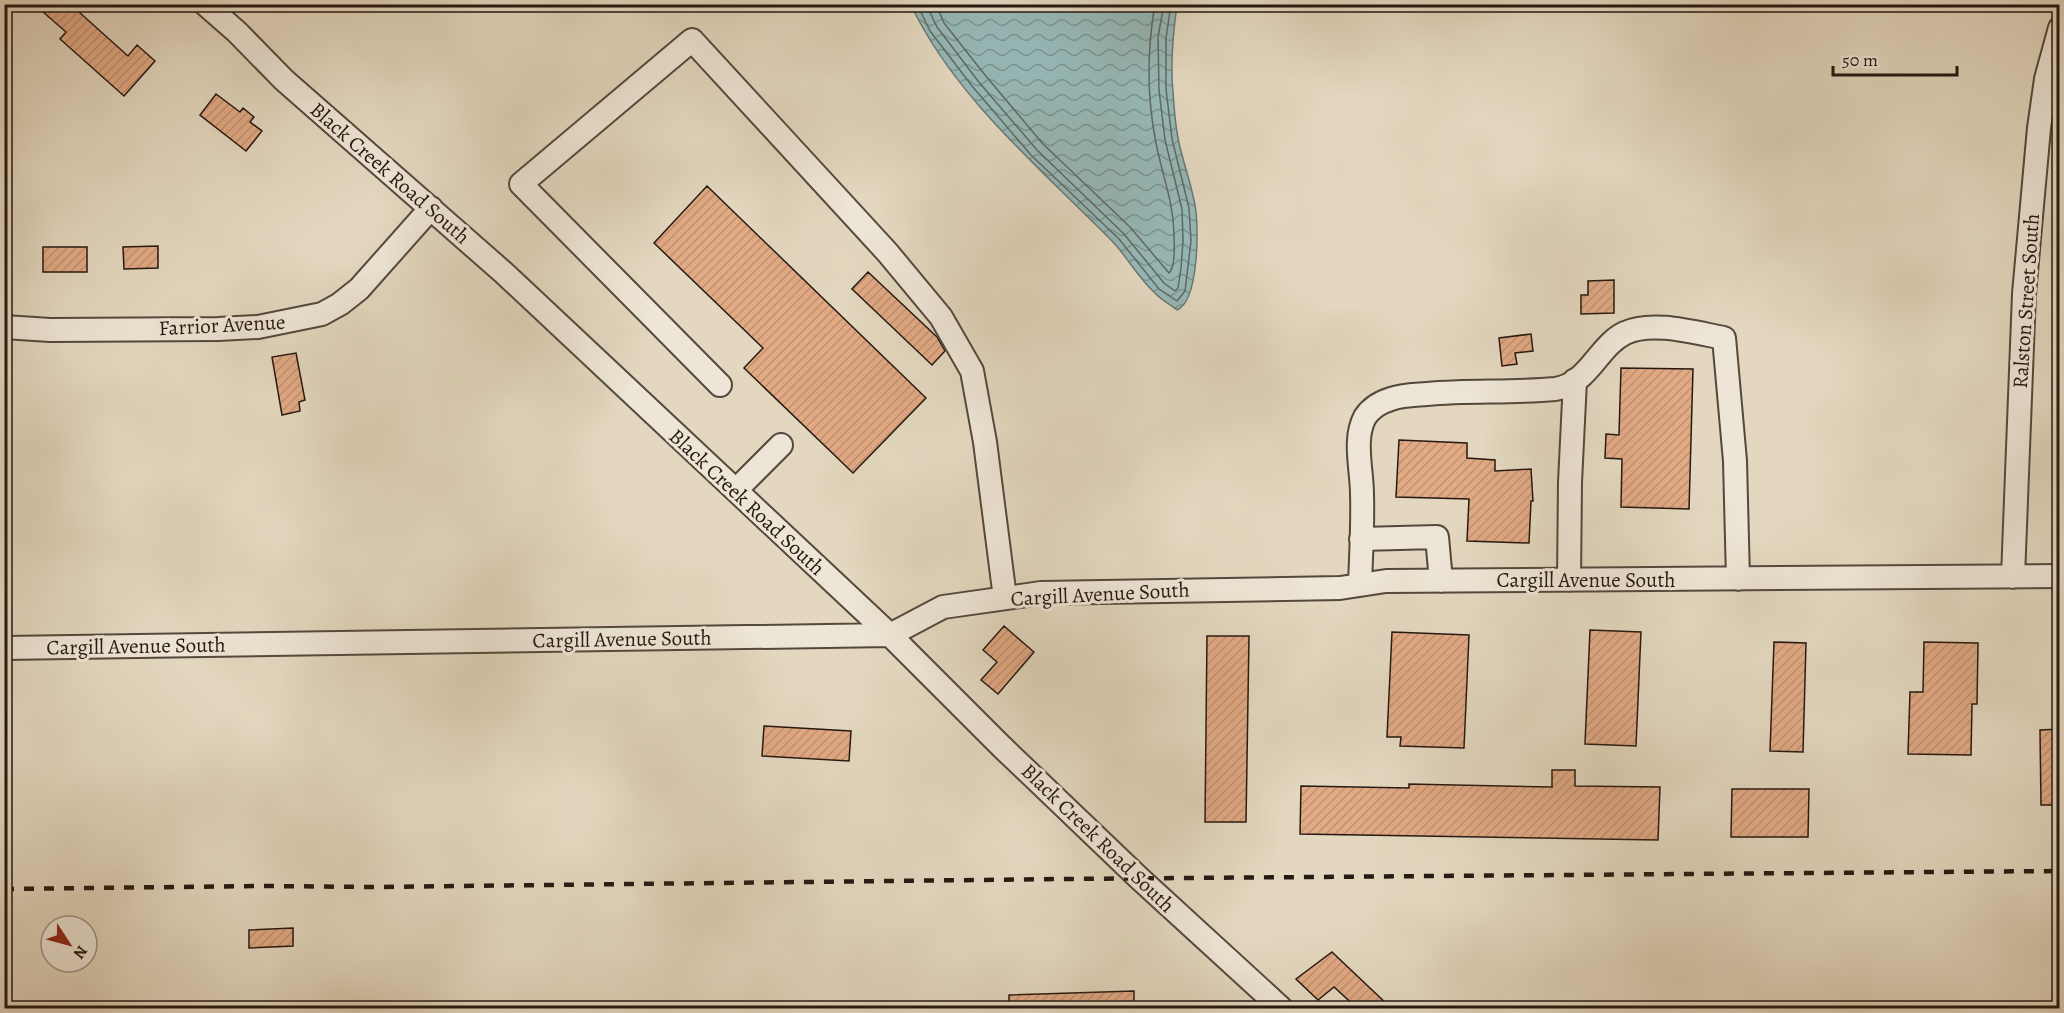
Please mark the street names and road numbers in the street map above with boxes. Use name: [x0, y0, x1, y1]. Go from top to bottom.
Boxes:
street label: Black Creek Road South: [304, 96, 476, 250]
street label: Ralston Street South: [2006, 213, 2046, 389]
street label: Farrior Avenue: [158, 308, 286, 342]
street label: Black Creek Road South: [663, 422, 831, 582]
street label: Cargill Avenue South: [1496, 566, 1676, 594]
street label: Cargill Avenue South: [1010, 575, 1190, 613]
street label: Cargill Avenue South: [532, 623, 712, 655]
street label: Cargill Avenue South: [46, 630, 226, 662]
street label: Black Creek Road South: [1015, 757, 1181, 919]

